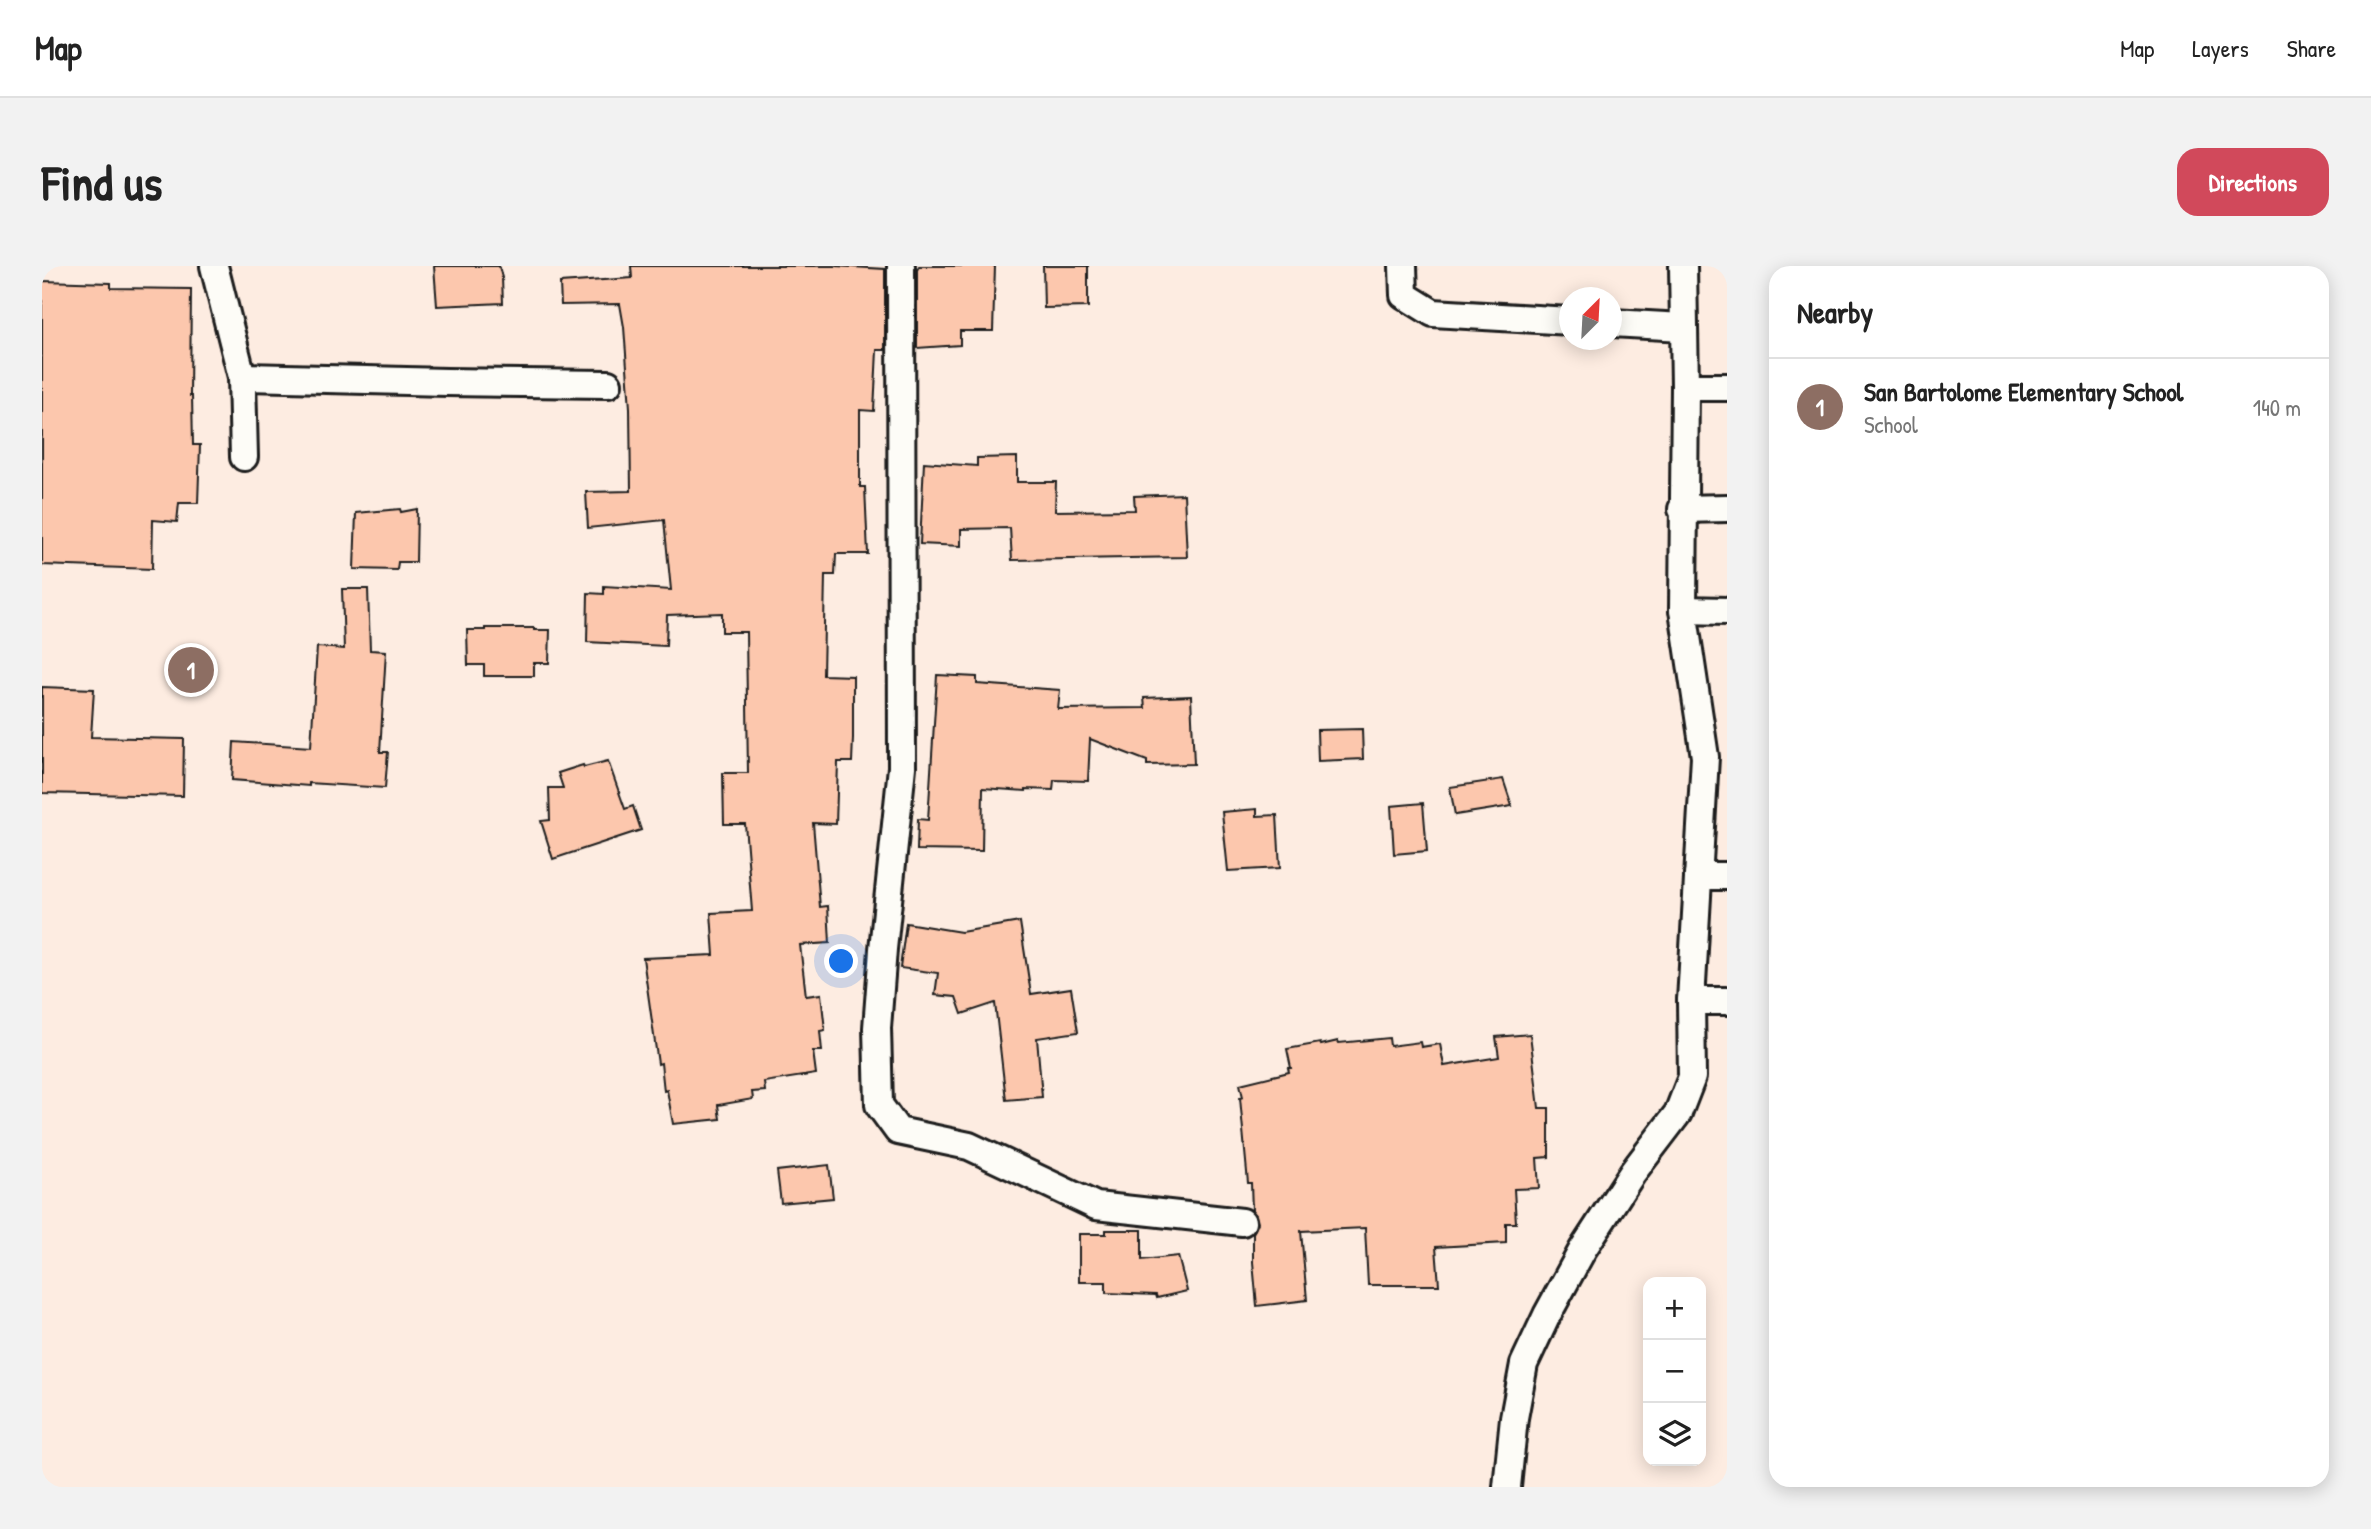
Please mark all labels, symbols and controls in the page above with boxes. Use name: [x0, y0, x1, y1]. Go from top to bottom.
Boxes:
text: Map: [35, 26, 82, 70]
text: Map: [2120, 32, 2154, 64]
text: Layers: [2192, 32, 2249, 64]
text: Share: [2287, 32, 2336, 64]
button: Directions: [2177, 148, 2329, 216]
text: Find us: [42, 149, 162, 215]
north arrow: [1559, 287, 1622, 350]
text: Nearby: [1797, 292, 1873, 332]
text: San Bartolome Elementary School: [1864, 374, 2184, 409]
text: 1: [1816, 392, 1824, 423]
text: 140 m: [2253, 392, 2301, 423]
text: School: [1864, 409, 1918, 440]
pin: 1: [168, 644, 214, 696]
your location: [824, 944, 858, 978]
map controls: [1643, 1277, 1706, 1466]
button: +: [1643, 1277, 1706, 1340]
button: −: [1643, 1340, 1706, 1403]
button: layers: [1643, 1403, 1706, 1466]

